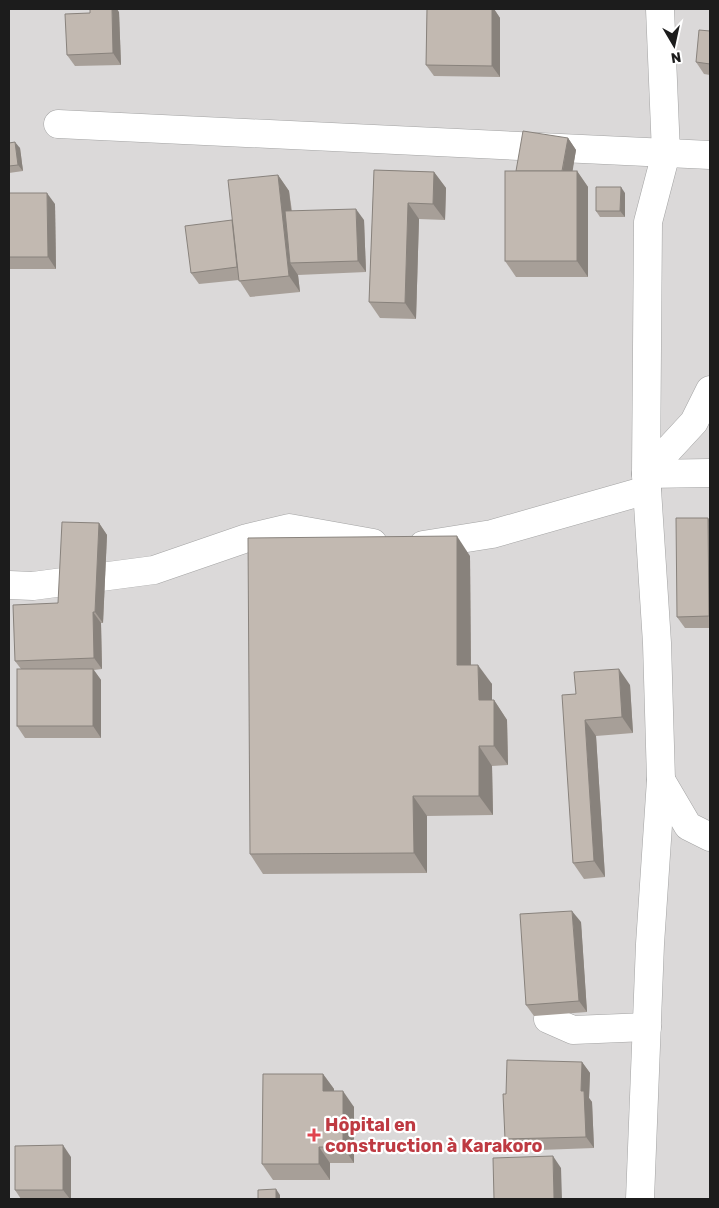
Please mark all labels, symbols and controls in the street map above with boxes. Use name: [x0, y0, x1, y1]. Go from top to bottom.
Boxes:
north arrow: [649, 20, 699, 70]
text: N: [670, 48, 682, 67]
place label: Hôpital en construction à Karakoro: [325, 1114, 543, 1157]
marker: Hôpital en construction à Karakoro: [307, 1128, 321, 1142]

